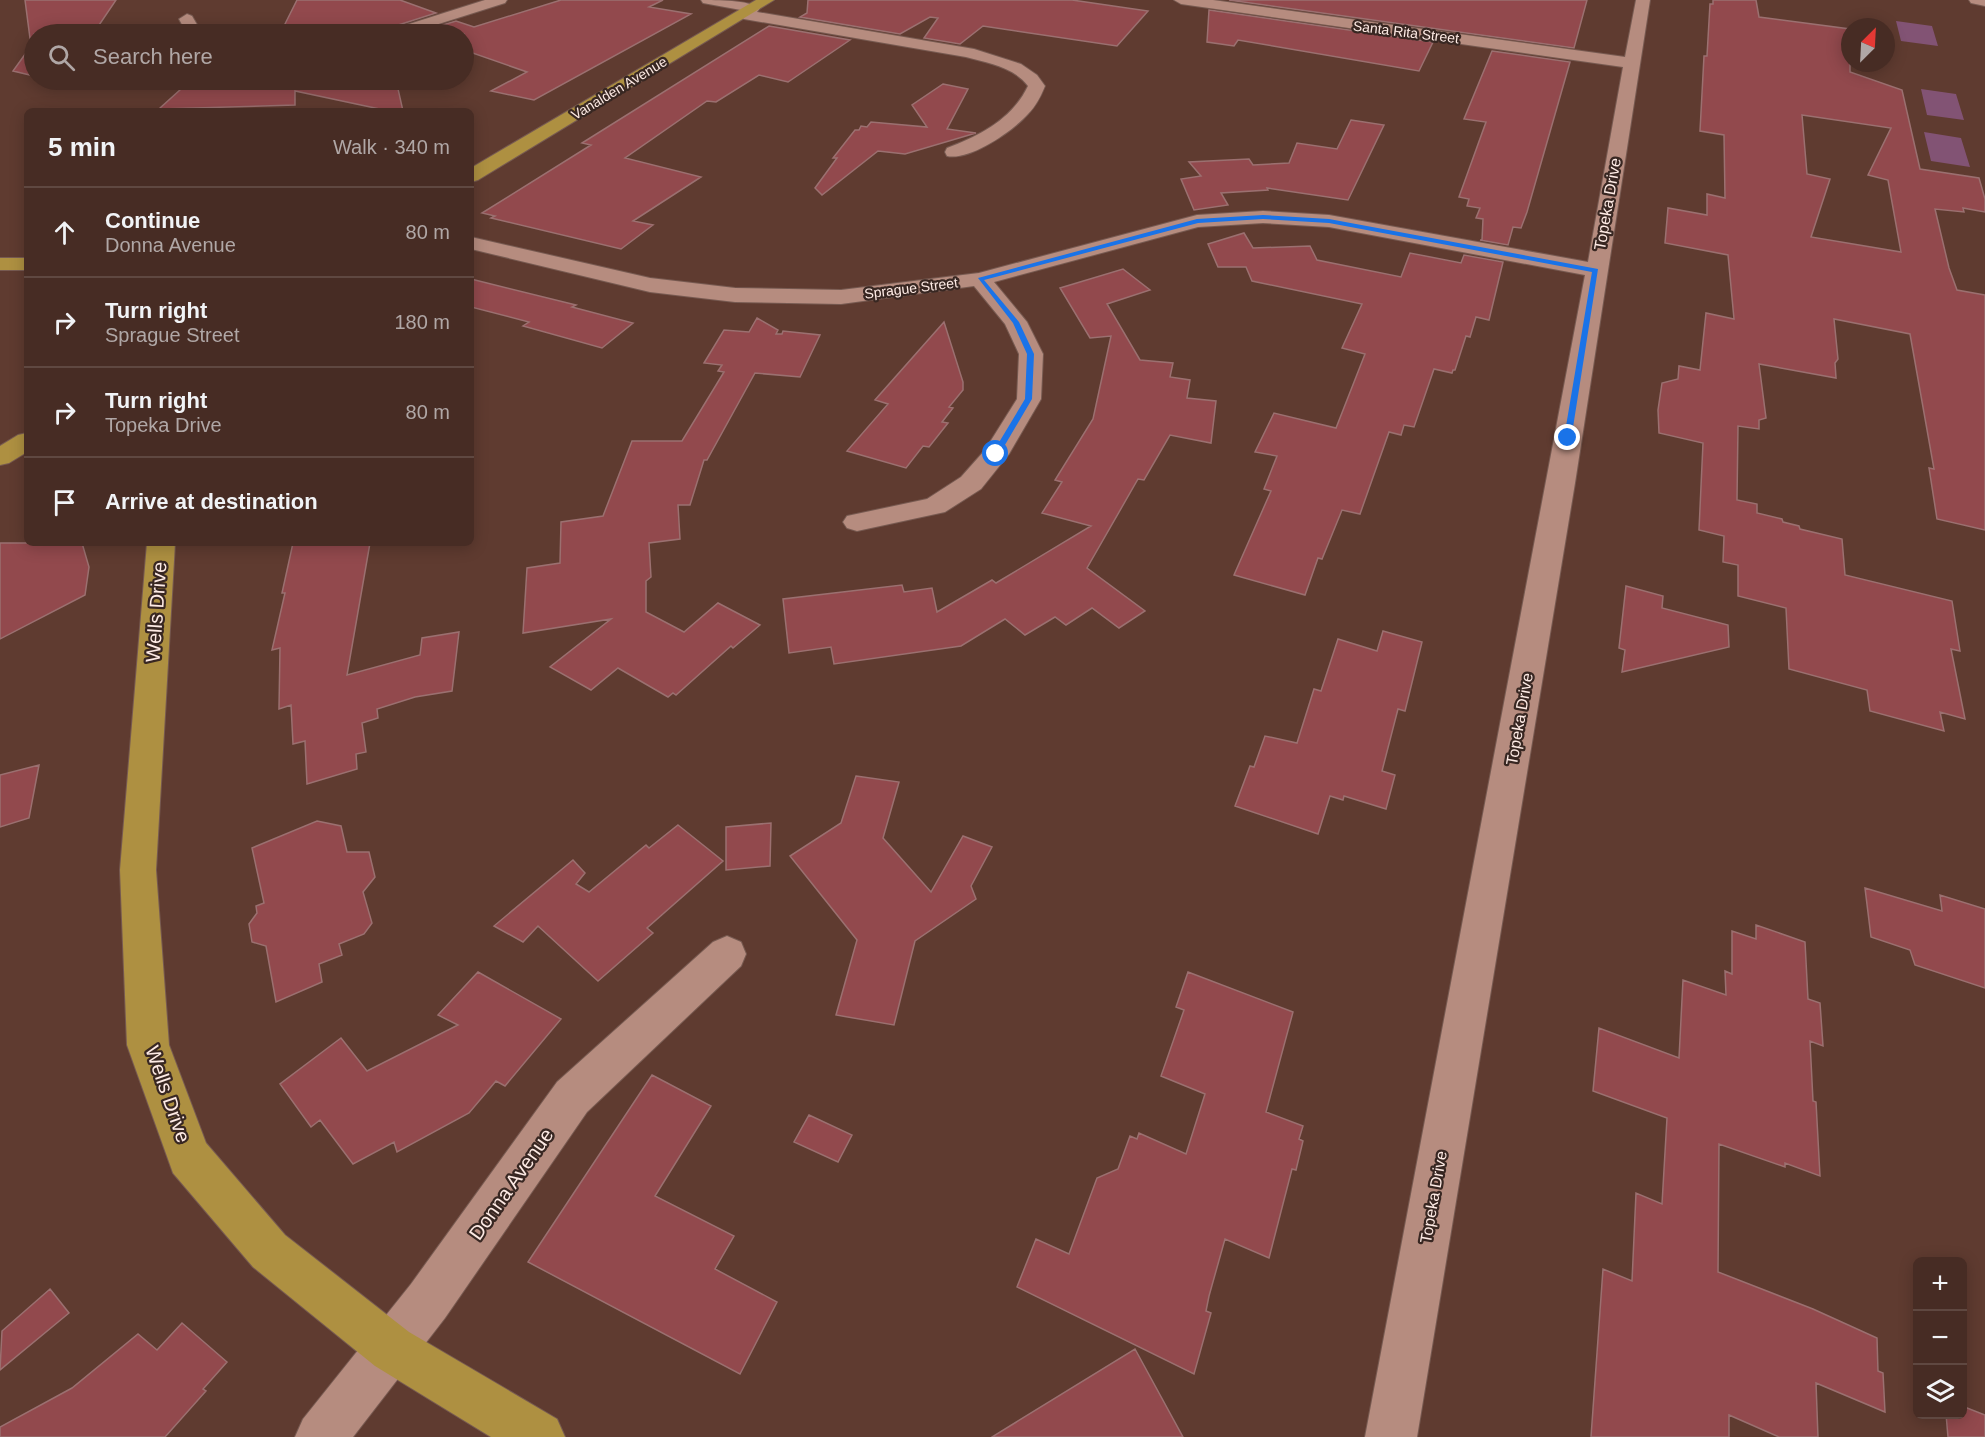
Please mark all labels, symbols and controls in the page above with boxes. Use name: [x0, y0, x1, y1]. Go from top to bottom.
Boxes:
street label: Santa Rita Street: [1352, 18, 1460, 46]
north arrow: [1841, 18, 1895, 72]
search box: [24, 24, 474, 90]
icon: search: [45, 41, 78, 74]
text: Search here: [93, 44, 213, 69]
street label: Vanalden Avenue: [568, 53, 670, 123]
text: 5 min: [48, 132, 116, 162]
text: Walk · 340 m: [333, 136, 450, 158]
street label: Topeka Drive: [1591, 157, 1624, 252]
text: Continue: [105, 208, 200, 233]
icon: ahead: [48, 216, 81, 249]
text: 80 m: [406, 221, 450, 243]
text: Donna Avenue: [105, 234, 236, 256]
street label: Sprague Street: [863, 274, 959, 302]
text: Turn right: [105, 298, 207, 323]
icon: right: [48, 306, 81, 339]
text: 180 m: [394, 311, 450, 333]
text: Sprague Street: [105, 324, 240, 346]
text: Turn right: [105, 388, 207, 413]
icon: right: [48, 396, 81, 429]
text: 80 m: [406, 401, 450, 423]
text: Topeka Drive: [105, 414, 222, 436]
route end: [1554, 424, 1580, 450]
route start: [982, 440, 1008, 466]
icon: arrive: [48, 486, 81, 519]
text: Arrive at destination: [105, 489, 318, 514]
street label: Wells Drive: [142, 561, 170, 663]
street label: Topeka Drive: [1503, 672, 1536, 767]
street label: Wells Drive: [141, 1043, 195, 1145]
street label: Donna Avenue: [464, 1124, 558, 1244]
street label: Topeka Drive: [1417, 1150, 1450, 1245]
map controls: [1913, 1257, 1967, 1419]
button: +: [1913, 1257, 1967, 1311]
button: −: [1913, 1311, 1967, 1365]
button: layers: [1913, 1365, 1967, 1419]

